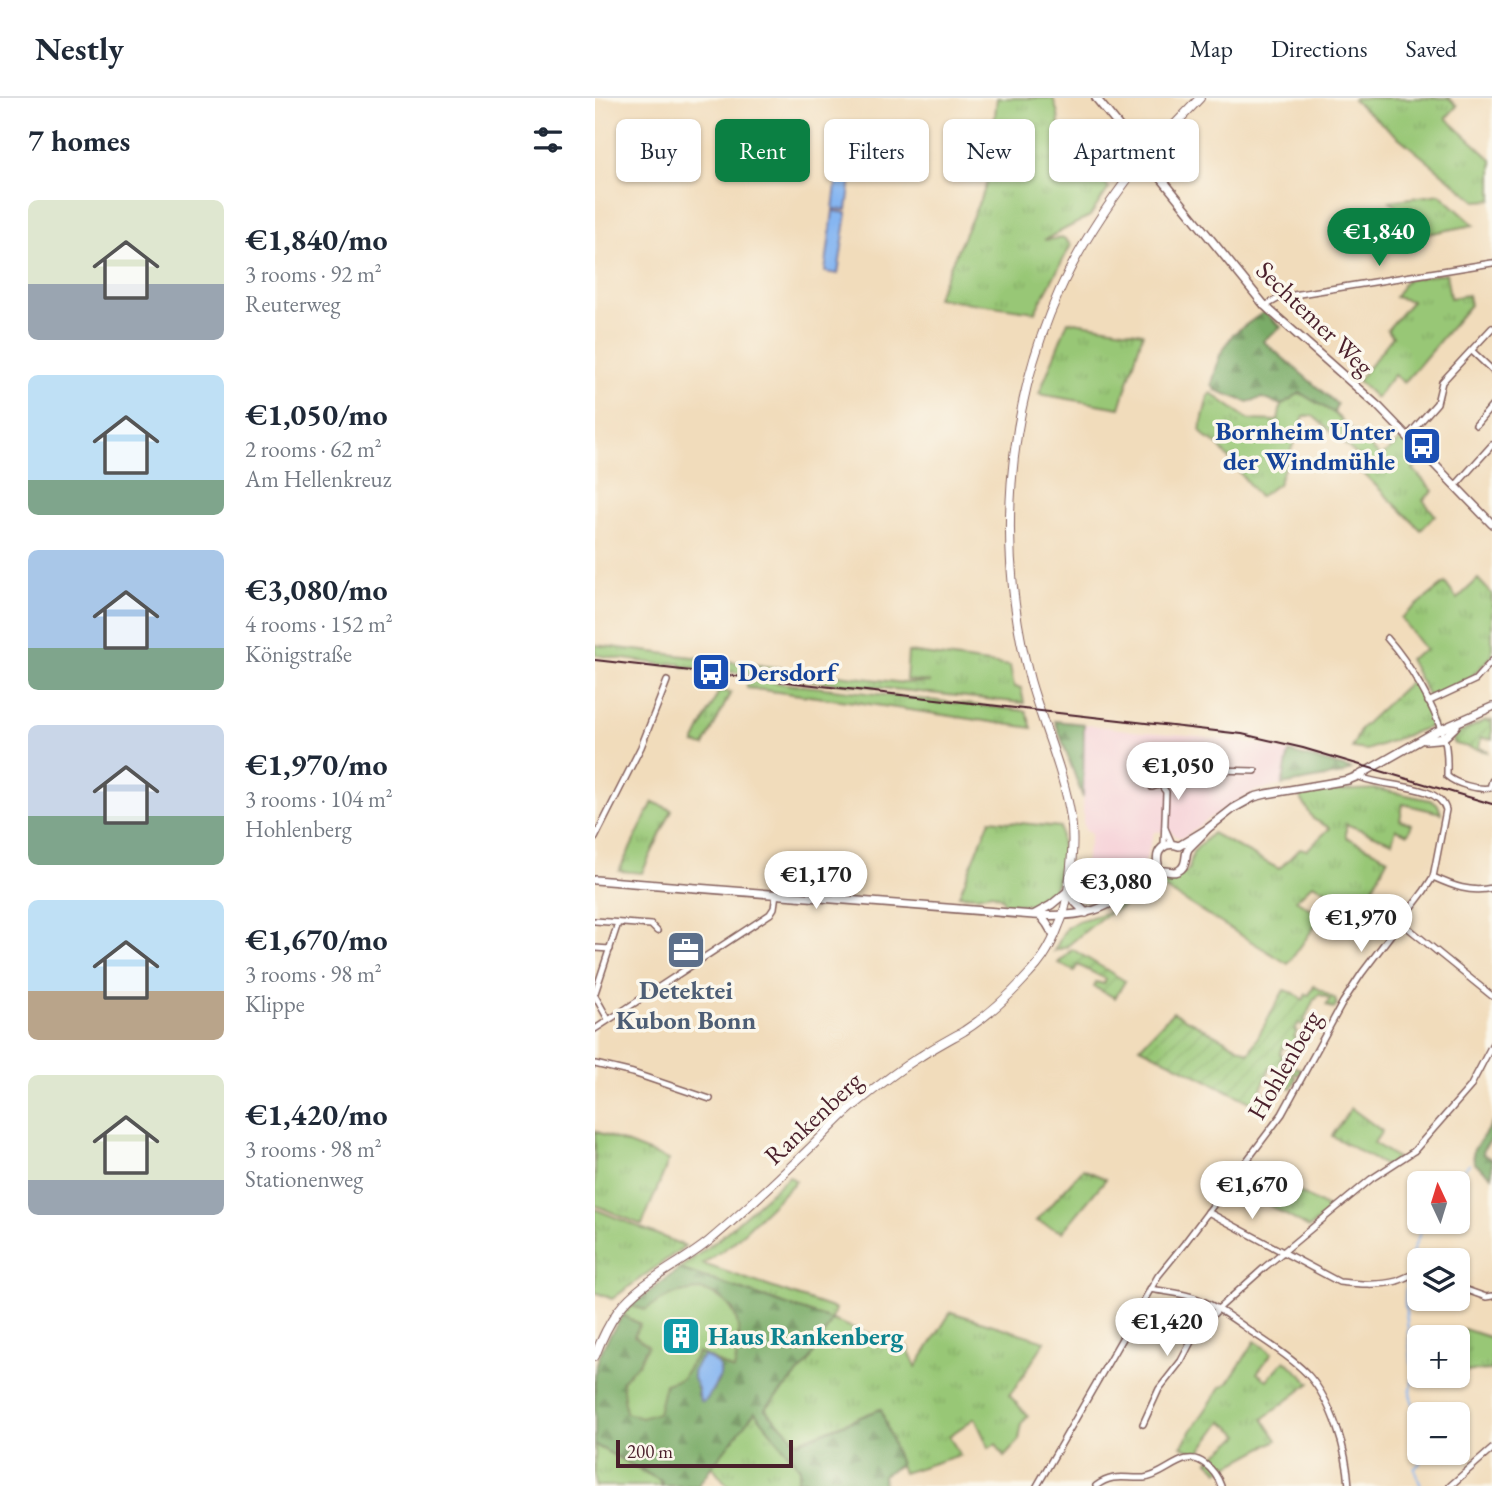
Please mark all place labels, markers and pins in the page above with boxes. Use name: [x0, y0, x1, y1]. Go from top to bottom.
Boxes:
pin: €1,840: [1322, 208, 1436, 268]
place label: Bornheim Unter der Windmühle: [1215, 414, 1395, 478]
bus stop icon: Bornheim Unter der Windmühle: [1401, 425, 1443, 467]
bus stop icon: Dersdorf: [690, 651, 732, 693]
place label: Dersdorf: [738, 655, 840, 689]
pin: €1,050: [1121, 742, 1235, 802]
pin: €1,170: [759, 852, 873, 911]
pin: €3,080: [1059, 858, 1173, 918]
pin: €1,970: [1304, 894, 1418, 954]
office icon: Detektei Kubon Bonn: [665, 929, 707, 971]
place label: Detektei Kubon Bonn: [616, 973, 756, 1037]
pin: €1,670: [1195, 1162, 1309, 1221]
pin: €1,420: [1110, 1298, 1224, 1358]
building icon: Haus Rankenberg: [660, 1315, 702, 1357]
place label: Haus Rankenberg: [708, 1319, 905, 1353]

